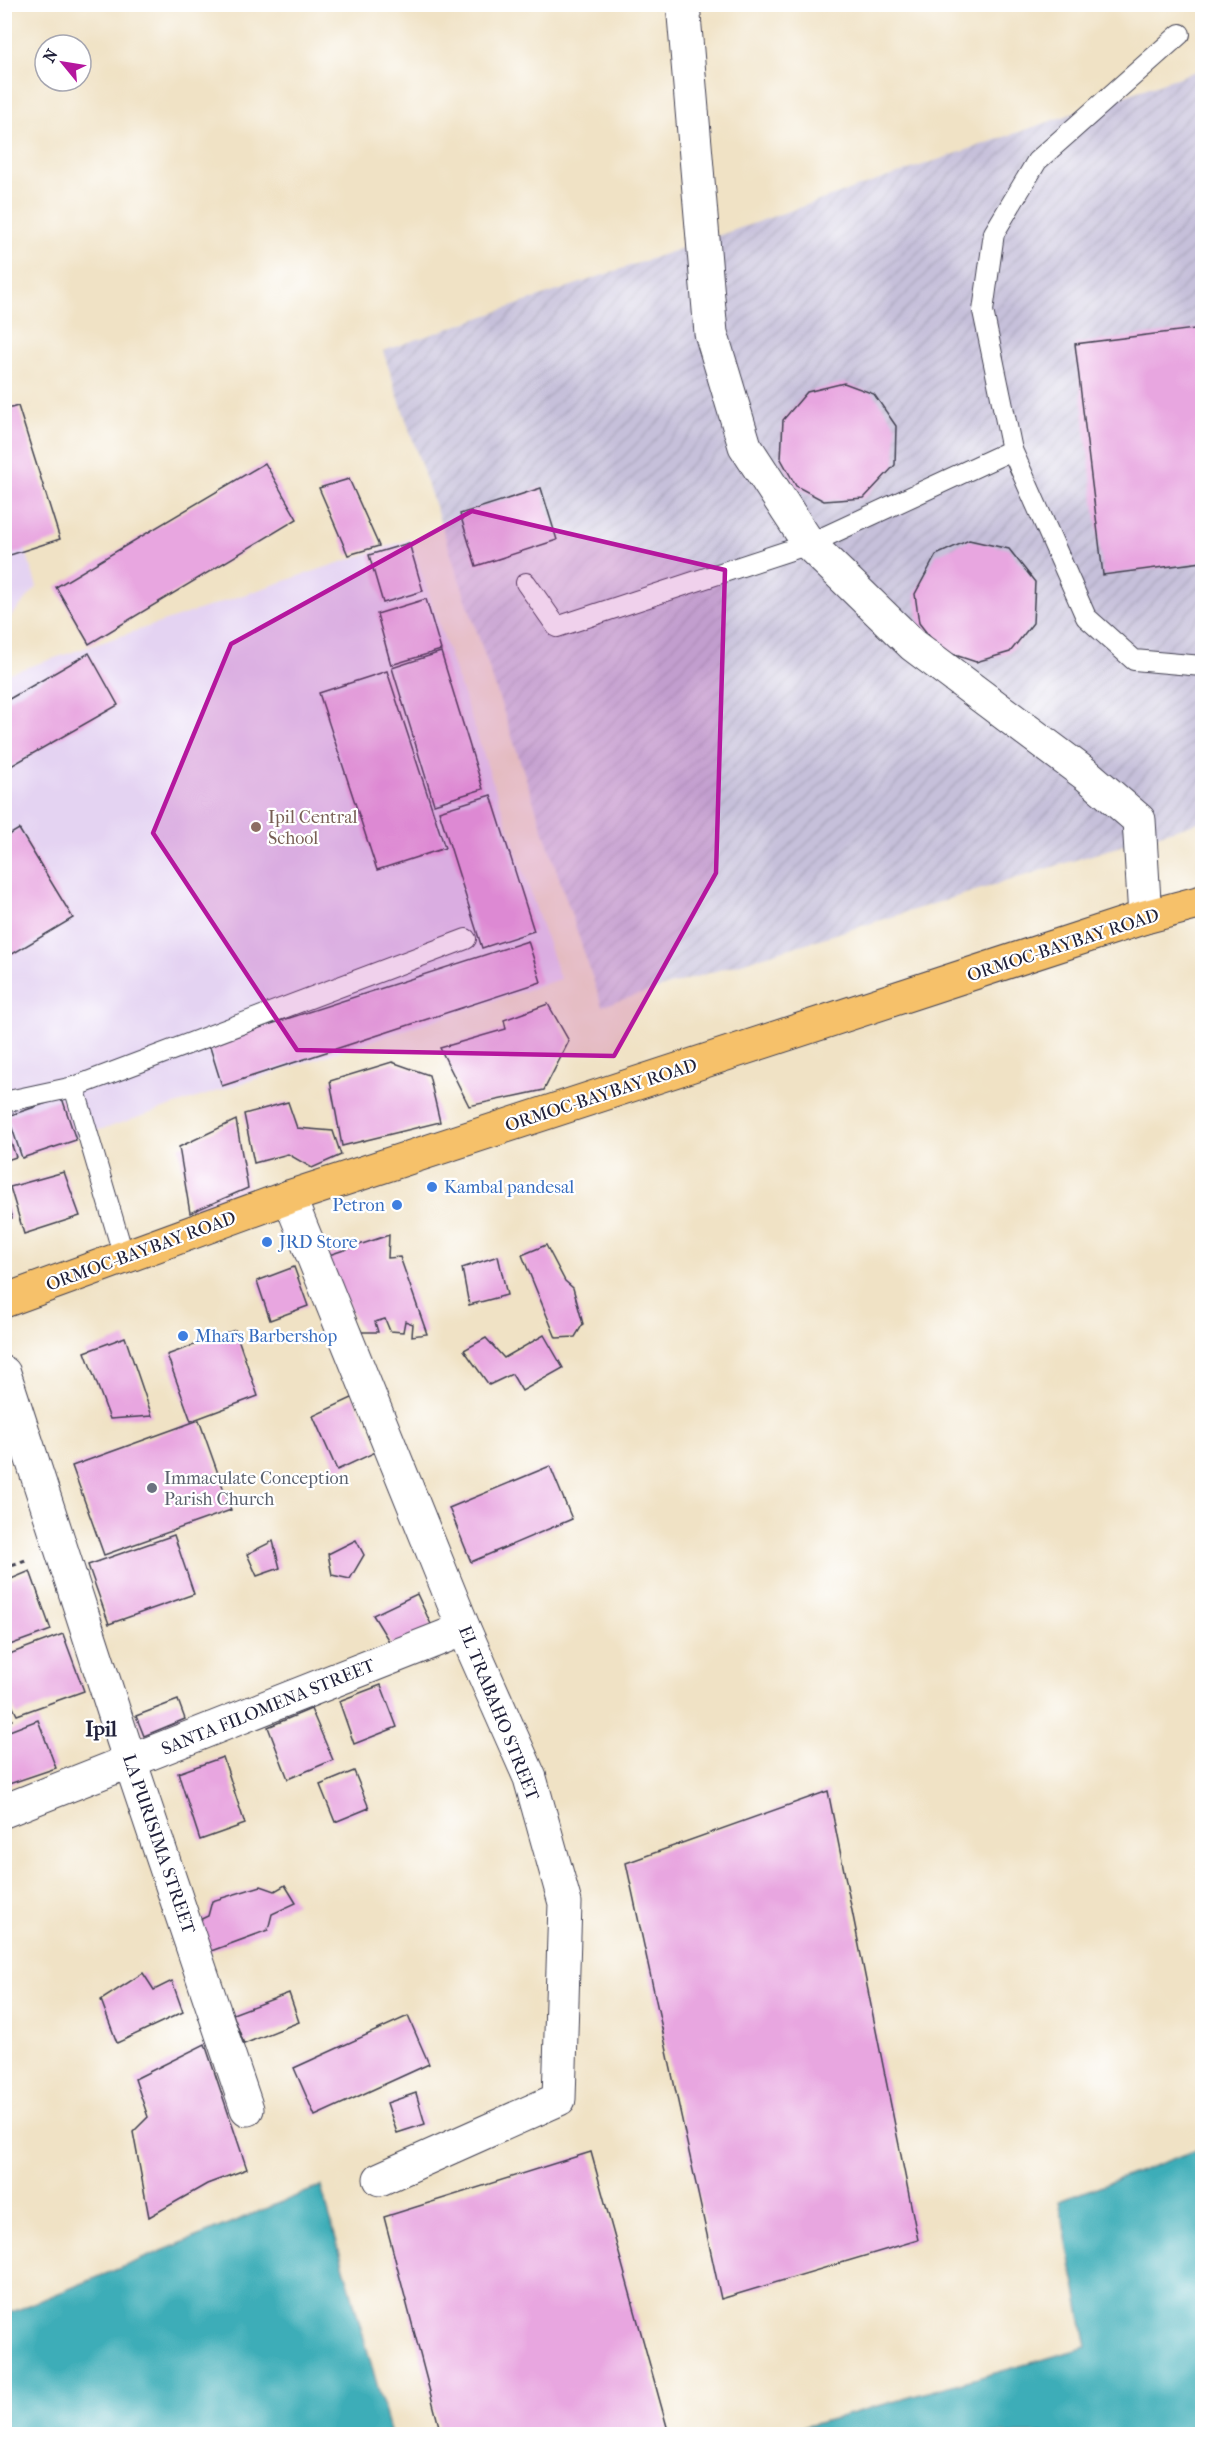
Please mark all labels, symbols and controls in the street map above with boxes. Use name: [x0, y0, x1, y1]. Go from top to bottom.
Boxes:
north arrow: [33, 33, 93, 93]
text: N: [39, 45, 62, 66]
place label: Ipil Central School: [268, 807, 358, 849]
marker: Ipil Central School: [249, 820, 263, 834]
street label: ORMOC-BAYBAY ROAD: [965, 905, 1162, 986]
street label: ORMOC-BAYBAY ROAD: [503, 1055, 700, 1136]
place label: Kambal pandesal: [444, 1177, 574, 1198]
marker: Kambal pandesal: [425, 1180, 439, 1194]
place label: Petron: [332, 1195, 386, 1216]
marker: Petron: [390, 1198, 404, 1212]
street label: ORMOC-BAYBAY ROAD: [43, 1207, 239, 1296]
place label: JRD Store: [277, 1232, 358, 1253]
marker: JRD Store: [260, 1235, 274, 1249]
place label: Mhars Barbershop: [195, 1326, 337, 1347]
marker: Mhars Barbershop: [176, 1329, 190, 1343]
place label: Immaculate Conception Parish Church: [164, 1468, 350, 1510]
marker: Immaculate Conception Parish Church: [145, 1481, 159, 1495]
street label: EL TRABAHO STREET: [454, 1623, 544, 1804]
street label: SANTA FILOMENA STREET: [158, 1655, 379, 1760]
district label: Ipil: [85, 1717, 117, 1741]
street label: LA PURISIMA STREET: [118, 1752, 199, 1938]

